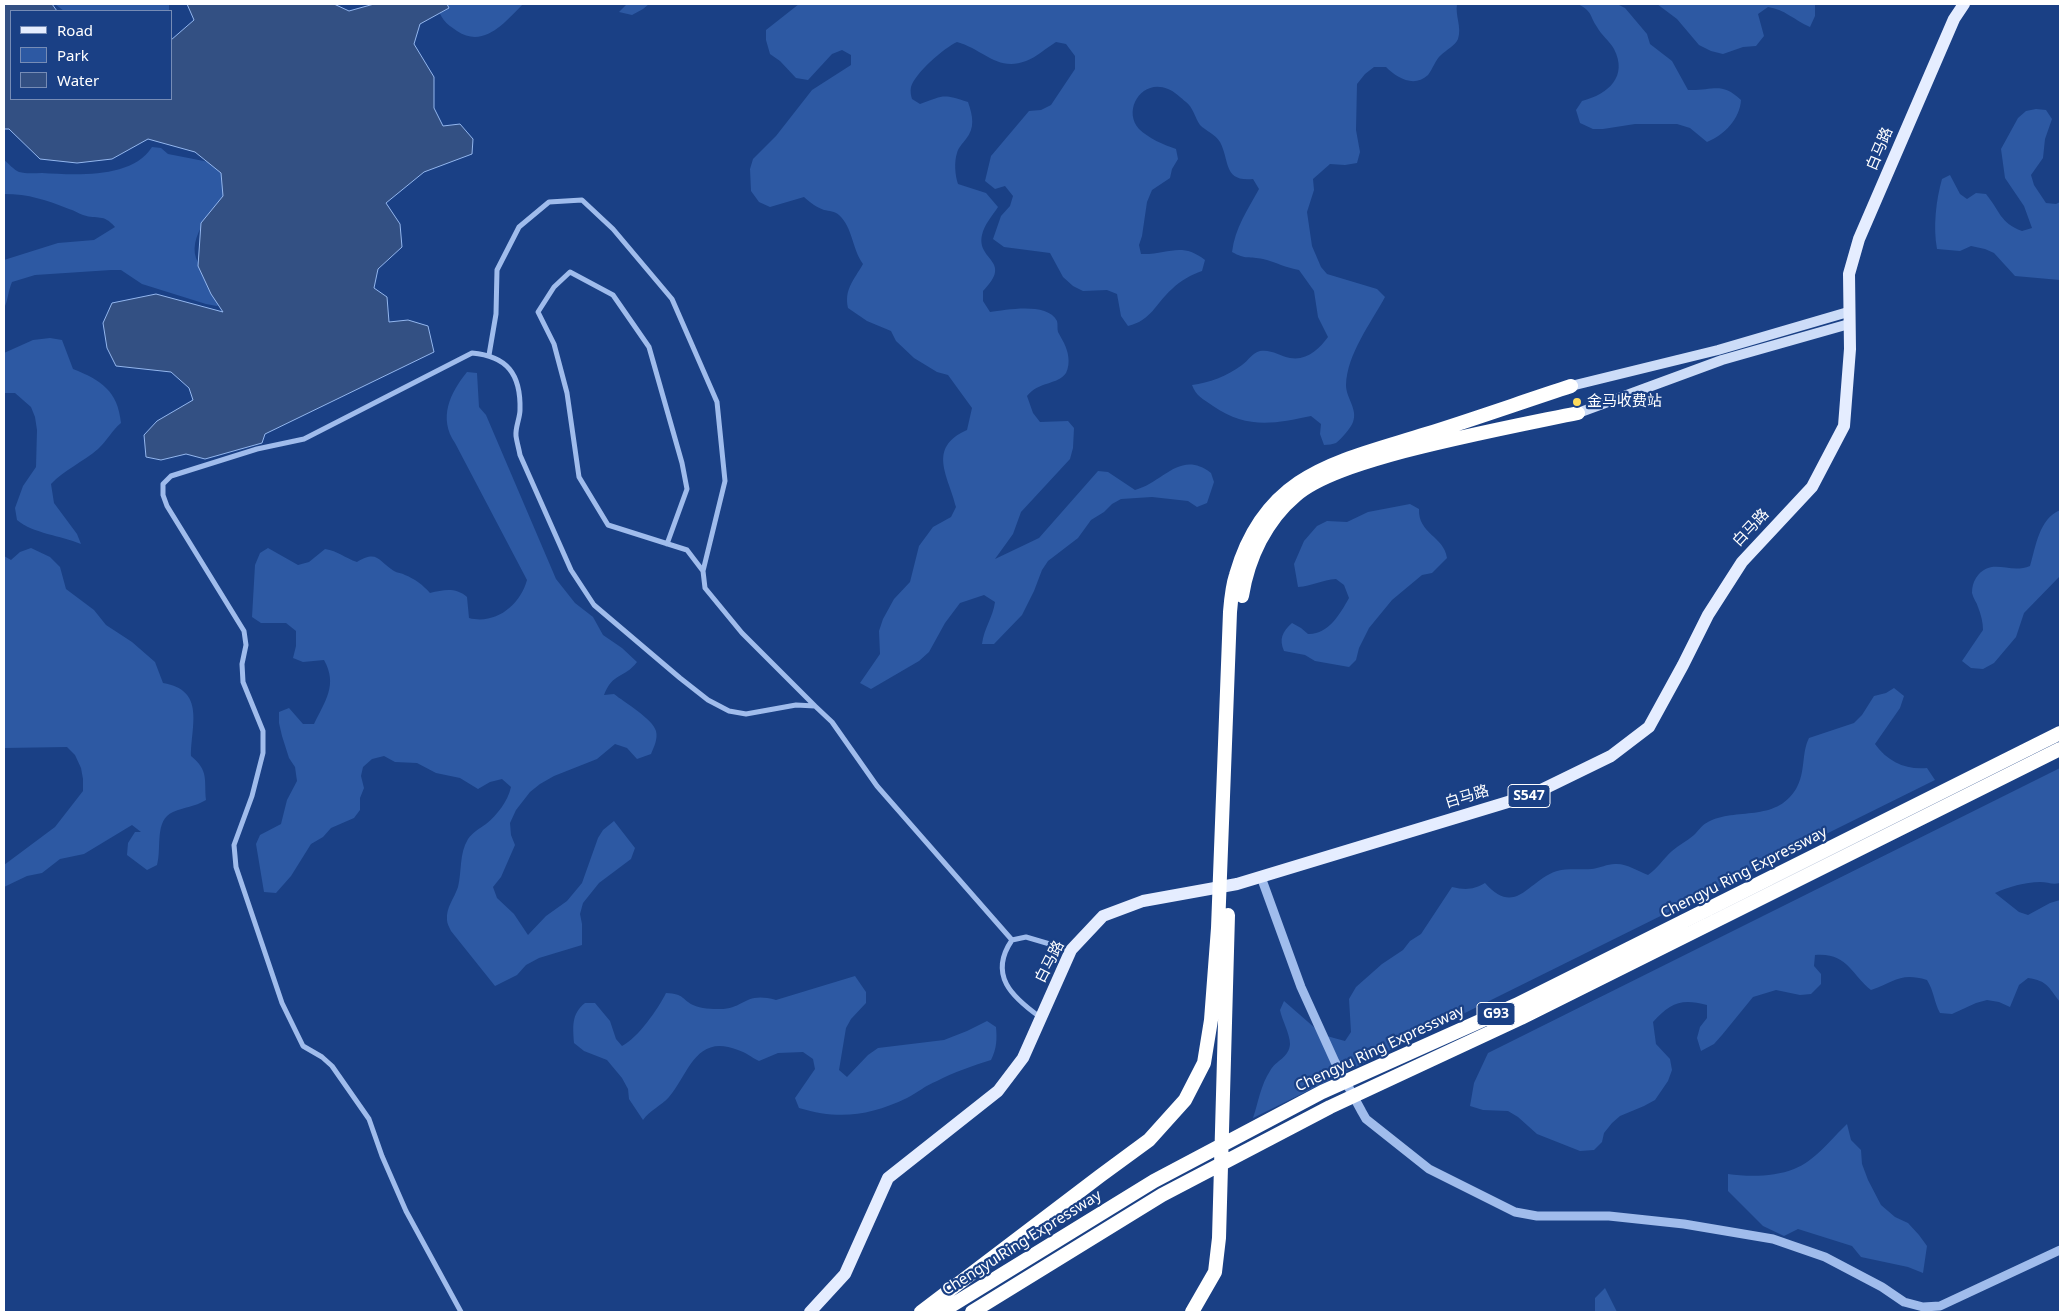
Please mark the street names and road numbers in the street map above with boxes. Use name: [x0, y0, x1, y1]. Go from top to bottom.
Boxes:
street label: 白马路: [1863, 125, 1897, 173]
street label: 白马路: [1729, 505, 1773, 551]
street label: 白马路: [1443, 782, 1491, 812]
road number: S547: [1508, 784, 1550, 808]
street label: Chengyu Ring Expressway: [1658, 823, 1830, 923]
street label: 白马路: [1032, 938, 1068, 986]
street label: Chengyu Ring Expressway: [1293, 1002, 1467, 1096]
road number: G93: [1477, 1002, 1515, 1026]
street label: Chengyu Ring Expressway: [939, 1187, 1105, 1299]

